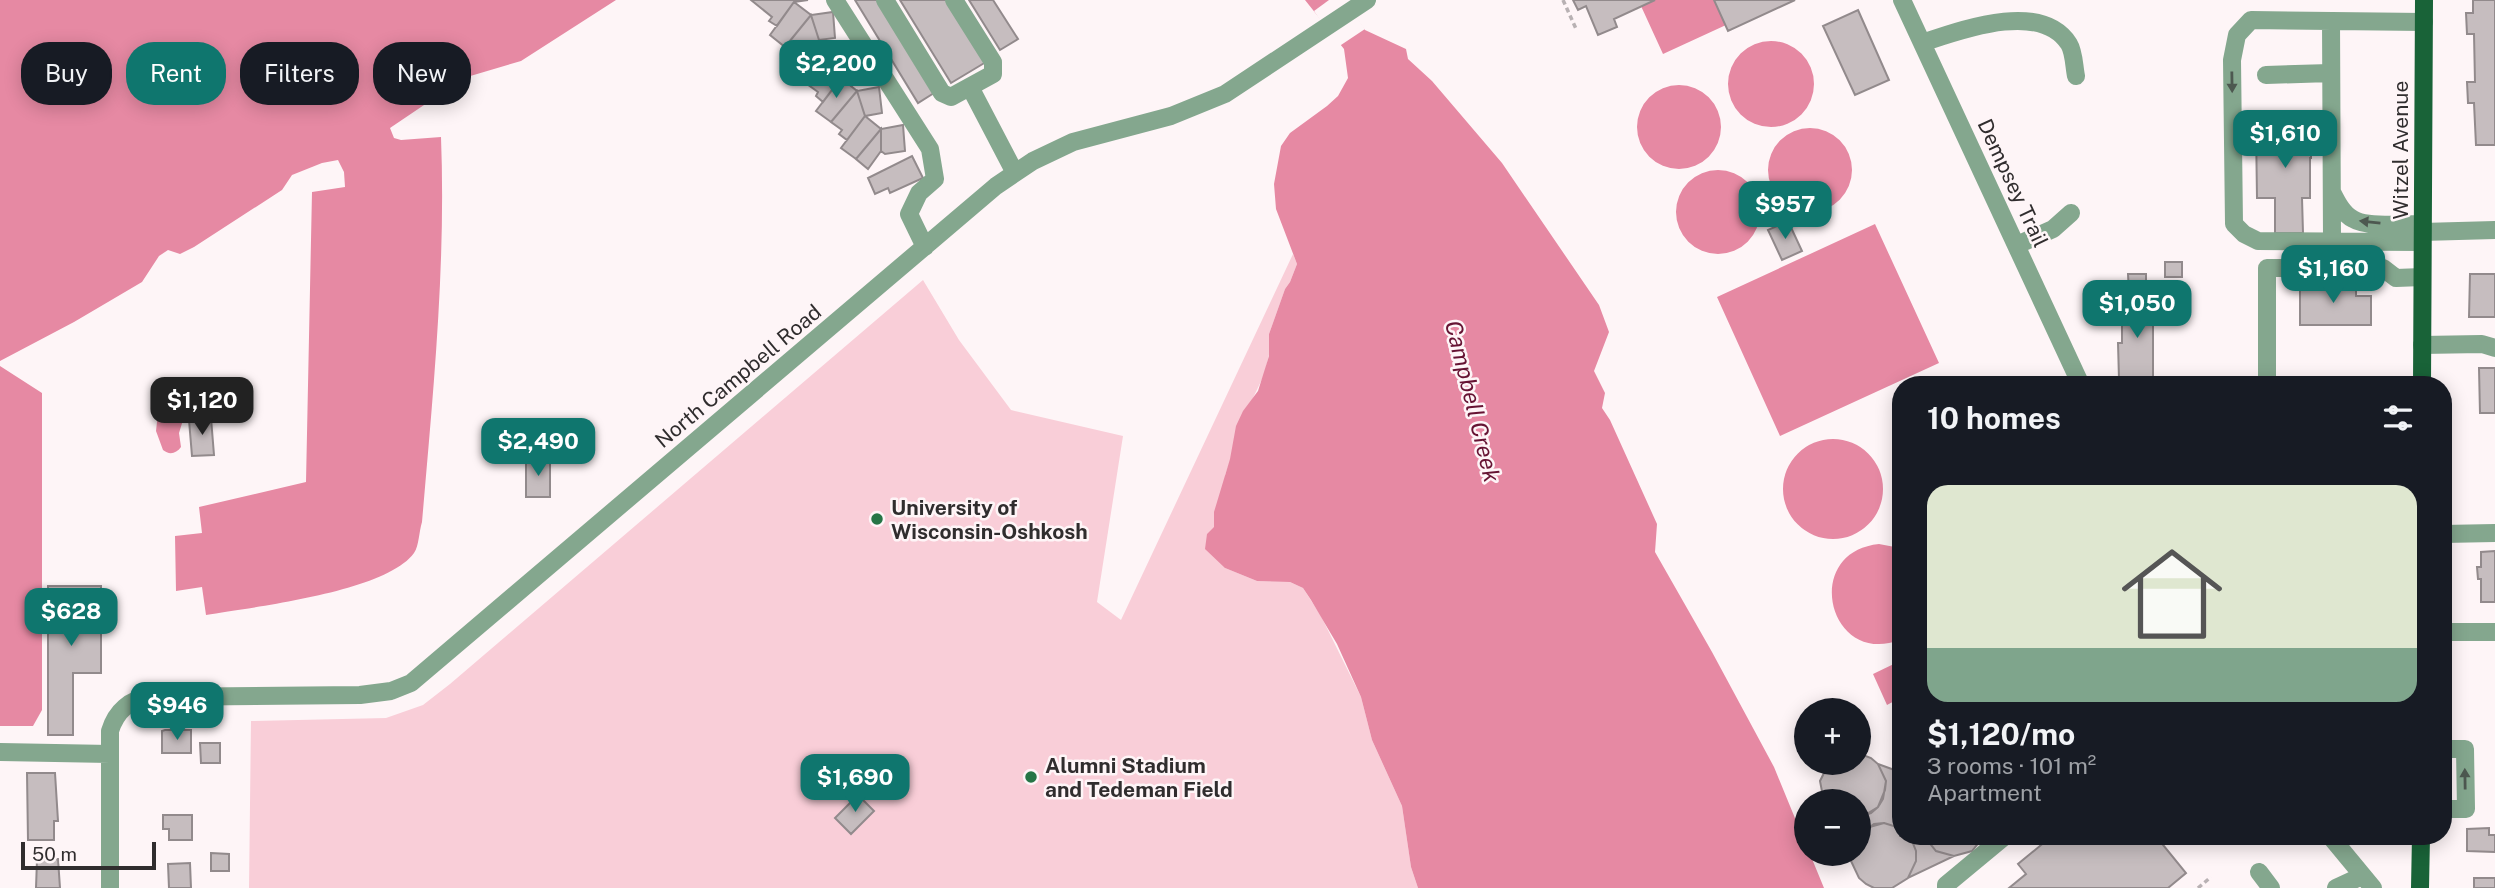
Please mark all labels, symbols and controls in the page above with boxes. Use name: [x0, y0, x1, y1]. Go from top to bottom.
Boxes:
pin: $2,200: [779, 41, 893, 100]
chip: Buy: [21, 42, 112, 105]
chip: Rent: [126, 42, 226, 105]
chip: Filters: [240, 42, 359, 105]
chip: New: [373, 42, 471, 105]
text: $2,200: [795, 49, 877, 76]
one-way arrow: [2226, 72, 2238, 94]
street label: Witzel Avenue: [2388, 81, 2413, 219]
pin: $1,610: [2228, 110, 2342, 170]
street label: Dempsey Trail: [1972, 115, 2054, 251]
text: $1,610: [2249, 119, 2321, 146]
pin: $957: [1744, 182, 1826, 241]
text: $957: [1755, 190, 1815, 217]
one-way arrow: [2359, 217, 2381, 228]
pin: $1,160: [2276, 246, 2390, 305]
text: $1,160: [2297, 254, 2369, 281]
pin: $1,050: [2080, 280, 2194, 340]
text: $1,050: [2098, 289, 2176, 316]
street label: North Campbell Road: [650, 299, 826, 453]
water label: Campbell Creek: [1440, 317, 1506, 485]
pin: $1,120: [145, 378, 259, 437]
text: $1,120: [166, 386, 238, 413]
icon: filters: [2379, 399, 2417, 437]
text: 10 homes: [1927, 400, 2061, 436]
pin: $2,490: [481, 419, 595, 478]
text: $2,490: [497, 427, 579, 454]
place label: University of Wisconsin-Oshkosh: [891, 495, 1088, 544]
marker: University of Wisconsin-Oshkosh: [869, 511, 885, 527]
icon: home: [2109, 531, 2235, 657]
pin: $628: [30, 588, 112, 648]
text: $628: [41, 597, 101, 624]
pin: $946: [136, 682, 218, 742]
text: $946: [146, 691, 208, 718]
map controls: [1794, 698, 1871, 866]
button: +: [1794, 698, 1871, 775]
text: $1,120/mo: [1927, 716, 2075, 752]
text: 3 rooms · 101 m²: [1927, 752, 2096, 779]
place label: Alumni Stadium and Tedeman Field: [1045, 753, 1233, 802]
pin: $1,690: [798, 754, 912, 814]
text: $1,690: [817, 763, 893, 790]
one-way arrow: [2459, 768, 2471, 790]
marker: Alumni Stadium and Tedeman Field: [1023, 769, 1039, 785]
text: Apartment: [1927, 779, 2042, 806]
button: −: [1794, 789, 1871, 866]
scale bar: [21, 839, 156, 871]
text: 50 m: [32, 843, 77, 865]

